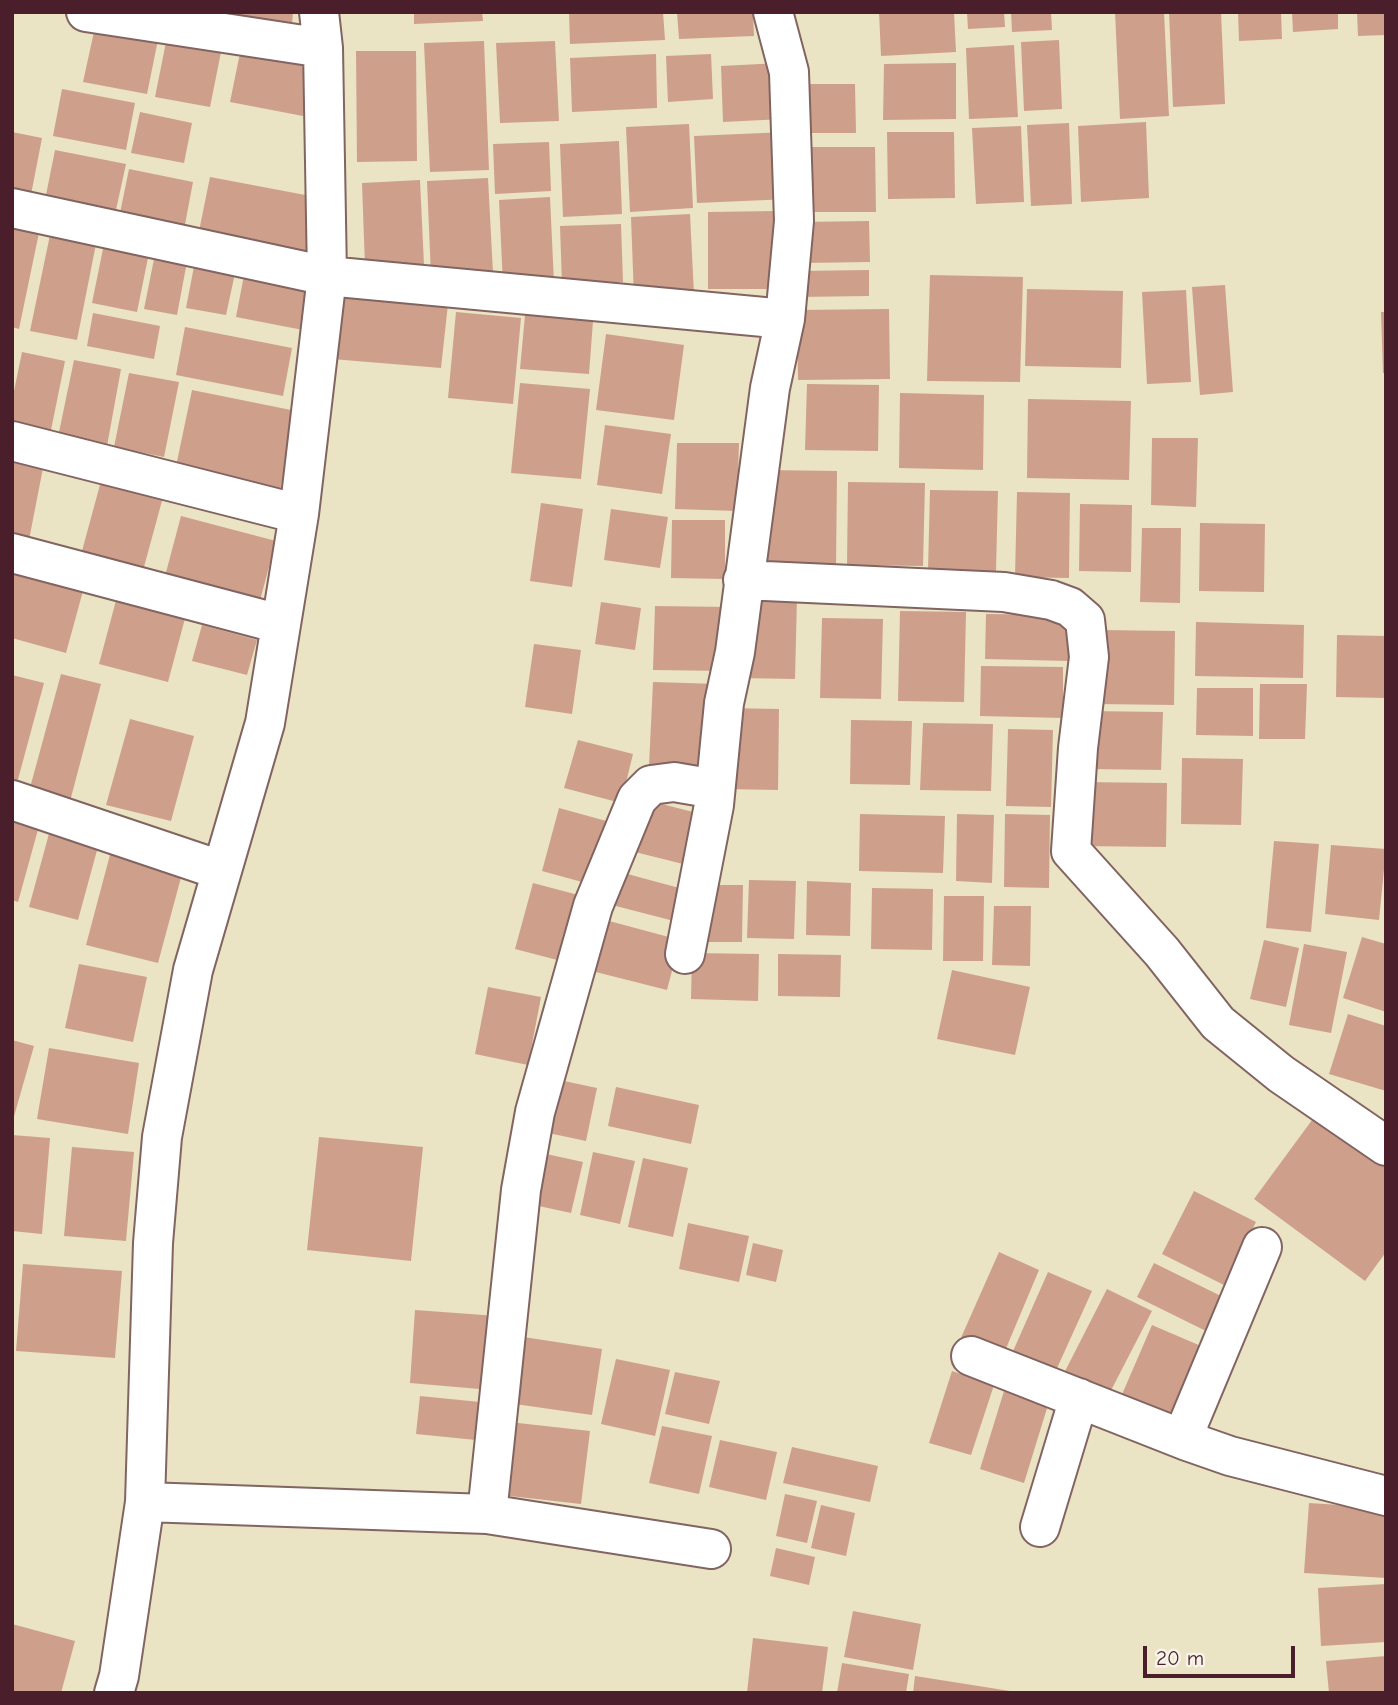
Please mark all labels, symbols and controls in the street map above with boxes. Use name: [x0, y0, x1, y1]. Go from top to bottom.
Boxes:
scale bar: [1146, 1632, 1298, 1676]
text: 20 m: [1156, 1646, 1204, 1670]

